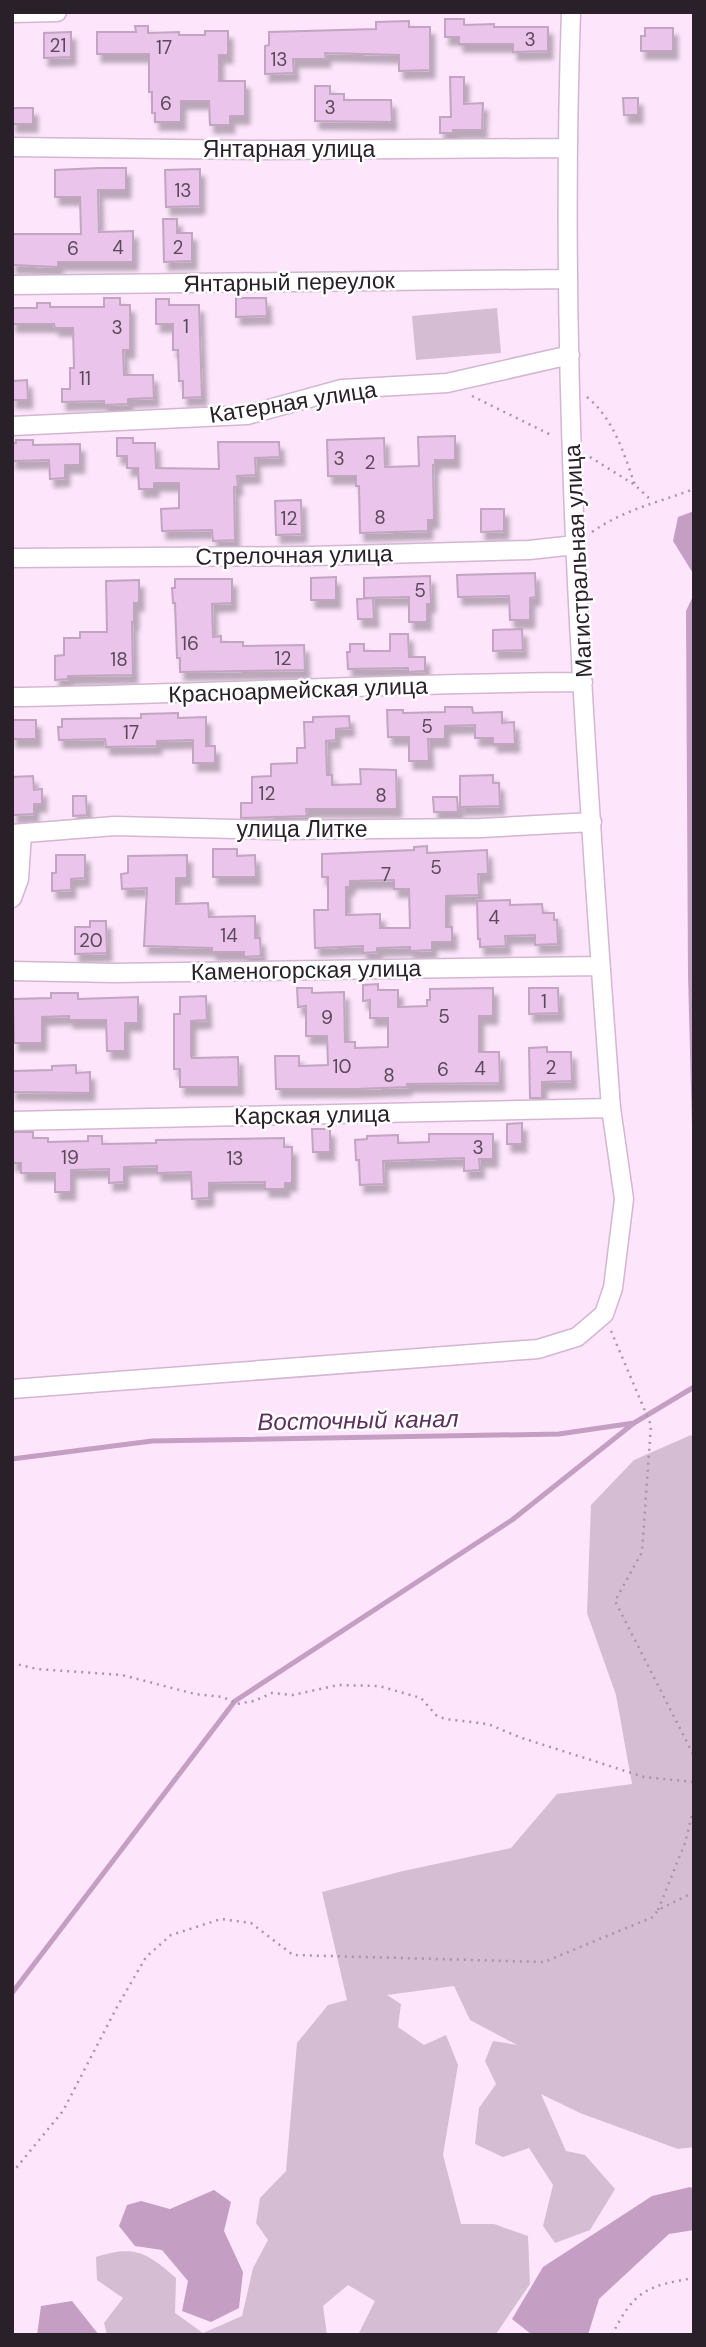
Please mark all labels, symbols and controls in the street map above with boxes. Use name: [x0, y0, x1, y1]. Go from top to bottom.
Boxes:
house number: 3: [524, 27, 536, 52]
house number: 21: [50, 33, 66, 58]
house number: 17: [156, 35, 172, 60]
house number: 13: [270, 47, 288, 72]
house number: 6: [160, 91, 172, 116]
house number: 3: [324, 95, 336, 120]
street label: Янтарная улица: [203, 134, 375, 164]
house number: 13: [174, 178, 192, 203]
house number: 4: [112, 235, 124, 260]
house number: 2: [173, 235, 184, 260]
house number: 6: [67, 236, 79, 261]
street label: Янтарный переулок: [183, 265, 396, 299]
house number: 1: [183, 314, 189, 339]
house number: 3: [111, 315, 123, 340]
house number: 11: [79, 366, 91, 391]
street label: Катерная улица: [207, 374, 379, 430]
street label: Магистральная улица: [557, 443, 599, 679]
house number: 3: [333, 446, 345, 471]
house number: 2: [365, 450, 376, 475]
house number: 8: [374, 505, 386, 530]
house number: 12: [281, 506, 297, 531]
street label: Стрелочная улица: [195, 538, 393, 572]
house number: 5: [414, 578, 426, 603]
house number: 16: [181, 631, 199, 656]
house number: 12: [275, 646, 291, 671]
house number: 18: [110, 647, 128, 672]
street label: Красноармейская улица: [168, 670, 428, 710]
house number: 5: [421, 714, 433, 739]
house number: 17: [123, 720, 139, 745]
house number: 12: [259, 781, 275, 806]
house number: 8: [375, 783, 387, 808]
street label: улица Литке: [237, 814, 367, 844]
house number: 5: [430, 855, 442, 880]
house number: 7: [381, 862, 391, 887]
house number: 4: [488, 905, 500, 930]
house number: 14: [220, 923, 238, 948]
house number: 20: [79, 928, 103, 953]
street label: Каменогорская улица: [191, 953, 422, 987]
house number: 1: [541, 989, 547, 1014]
house number: 5: [438, 1004, 450, 1029]
house number: 9: [321, 1005, 333, 1030]
house number: 10: [333, 1054, 351, 1079]
house number: 2: [546, 1055, 557, 1080]
house number: 4: [474, 1056, 486, 1081]
house number: 6: [437, 1057, 449, 1082]
house number: 8: [383, 1063, 395, 1088]
street label: Карская улица: [234, 1099, 390, 1131]
house number: 3: [472, 1135, 484, 1160]
house number: 19: [61, 1145, 79, 1170]
house number: 13: [226, 1146, 244, 1171]
water label: Восточный канал: [257, 1403, 459, 1437]

